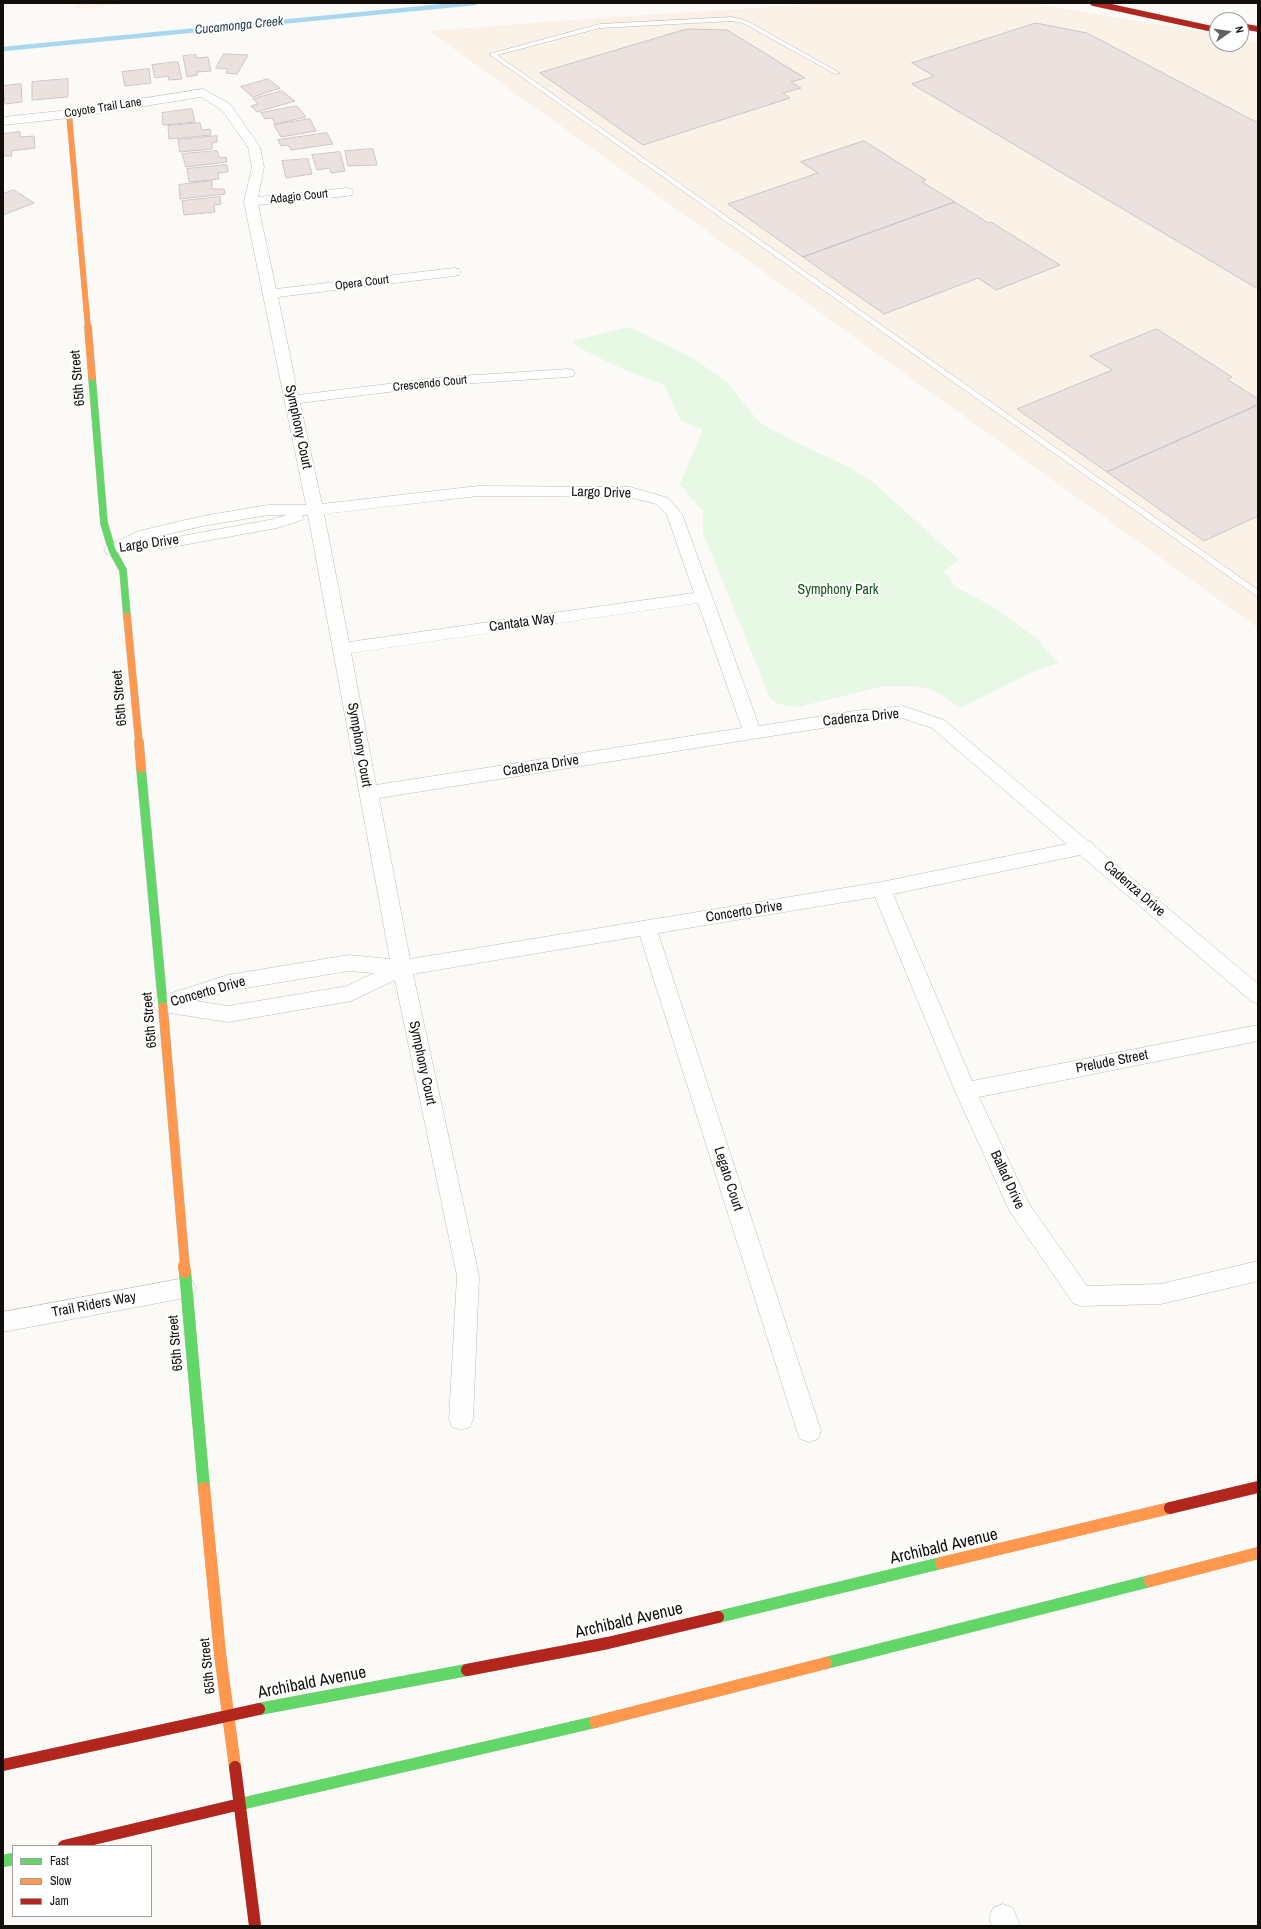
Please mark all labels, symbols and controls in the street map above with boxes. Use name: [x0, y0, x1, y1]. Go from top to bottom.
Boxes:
north arrow: [1209, 12, 1249, 52]
water label: Cucamonga Creek: [194, 14, 284, 38]
text: N: [1232, 25, 1247, 34]
street label: Coyote Trail Lane: [63, 95, 143, 121]
street label: Adagio Court: [269, 187, 329, 207]
street label: Opera Court: [334, 273, 390, 293]
street label: 65th Street: [67, 349, 89, 407]
street label: Crescendo Court: [392, 373, 468, 395]
street label: Symphony Court: [281, 383, 315, 471]
street label: Largo Drive: [571, 484, 631, 502]
street label: Largo Drive: [118, 532, 180, 556]
park label: Symphony Park: [797, 582, 879, 598]
street label: Cantata Way: [488, 610, 556, 636]
street label: 65th Street: [109, 669, 131, 727]
street label: Symphony Court: [343, 701, 375, 789]
street label: Cadenza Drive: [822, 706, 900, 730]
street label: Cadenza Drive: [502, 752, 580, 780]
street label: Cadenza Drive: [1100, 858, 1168, 920]
street label: Concerto Drive: [705, 898, 783, 926]
street label: Concerto Drive: [169, 973, 247, 1011]
street label: 65th Street: [139, 991, 161, 1049]
street label: Symphony Court: [405, 1019, 439, 1107]
street label: Prelude Street: [1074, 1047, 1150, 1077]
street label: Legato Court: [710, 1145, 746, 1213]
street label: Ballad Drive: [986, 1148, 1028, 1212]
street label: Trail Riders Way: [51, 1289, 137, 1321]
street label: 65th Street: [165, 1314, 187, 1372]
street label: Archibald Avenue: [888, 1525, 1000, 1569]
street label: Archibald Avenue: [573, 1599, 685, 1643]
street label: 65th Street: [197, 1637, 219, 1695]
street label: Archibald Avenue: [256, 1663, 368, 1703]
legend: [12, 1845, 152, 1917]
text: Fast: [50, 1853, 69, 1869]
text: Slow: [50, 1873, 71, 1889]
text: Jam: [50, 1893, 69, 1909]

